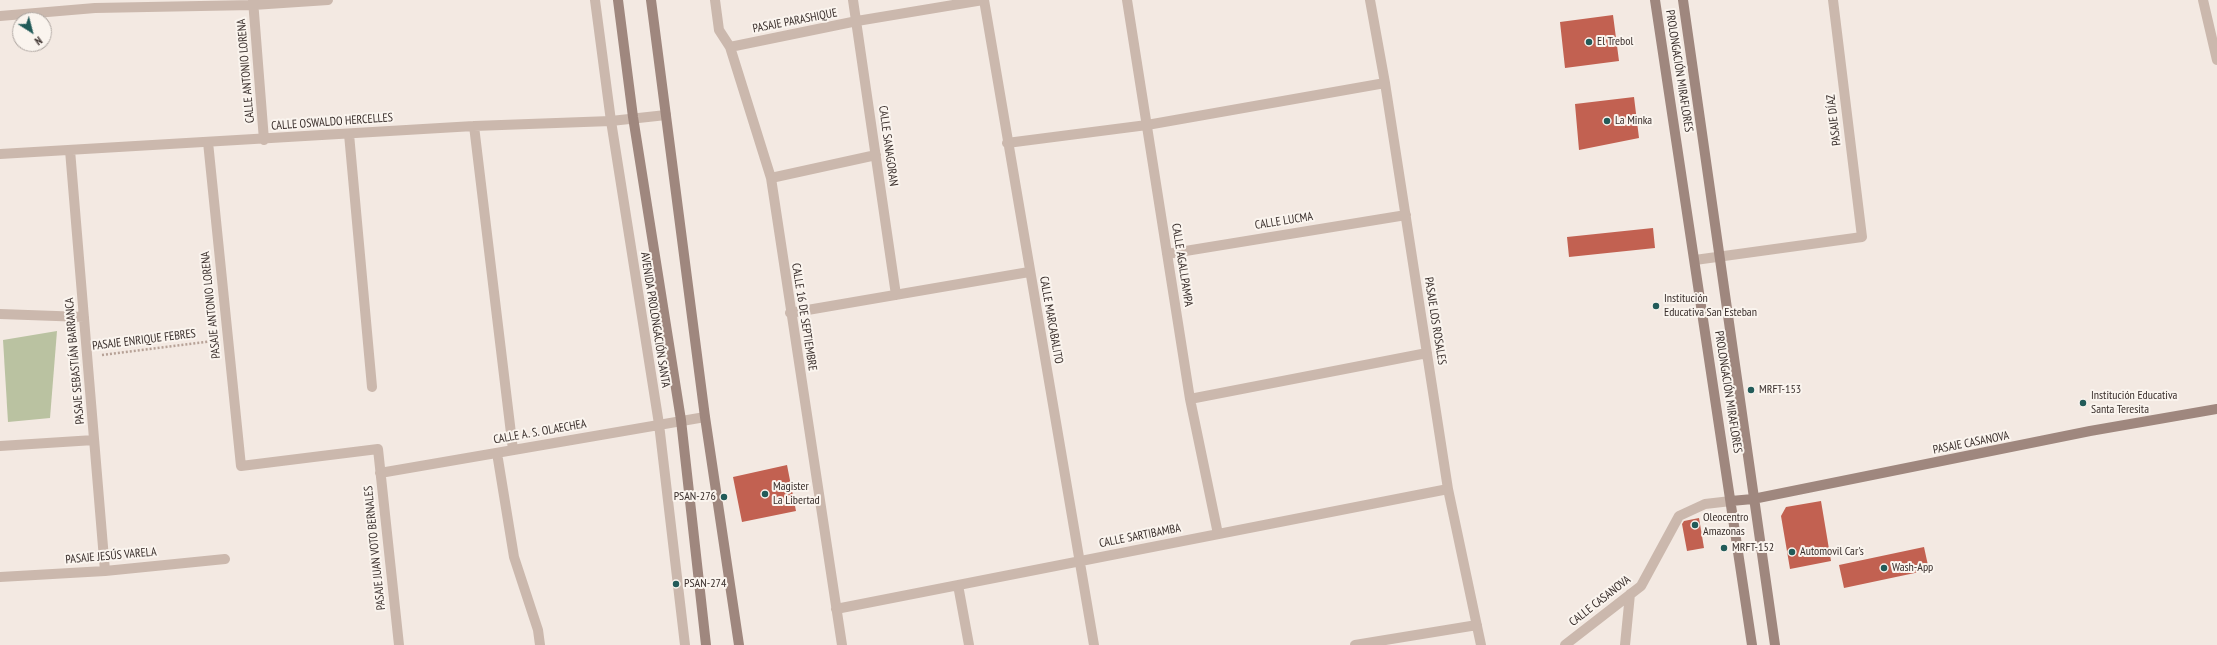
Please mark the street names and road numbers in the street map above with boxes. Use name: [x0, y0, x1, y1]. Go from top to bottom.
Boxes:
street label: PASAJE PARASHIQUE: [752, 6, 838, 36]
street label: PROLONGACIÓN MIRAFLORES: [1662, 9, 1696, 133]
street label: CALLE ANTONIO LORENA: [234, 18, 258, 124]
street label: PASAJE DÍAZ: [1824, 93, 1844, 147]
street label: CALLE SANAGORAN: [875, 105, 901, 187]
street label: CALLE OSWALDO HERCELLES: [271, 111, 393, 133]
street label: CALLE LUCMA: [1254, 209, 1314, 233]
street label: CALLE AGALLPAMPA: [1168, 222, 1196, 308]
street label: PASAJE ANTONIO LORENA: [198, 251, 224, 359]
street label: AVENIDA PROLONGACIÓN SANTA: [637, 251, 673, 389]
street label: CALLE 16 DE SEPTIEMBRE: [788, 262, 820, 372]
street label: CALLE MARCABALITO: [1036, 275, 1066, 365]
street label: PASAJE LOS ROSALES: [1421, 276, 1449, 366]
street label: PASAJE SEBASTIÁN BARRANCA: [62, 297, 88, 425]
street label: PASAJE ENRIQUE FEBRES: [91, 326, 197, 354]
street label: PROLONGACIÓN MIRAFLORES: [1711, 330, 1745, 454]
street label: CALLE A. S. OLAECHEA: [492, 417, 588, 447]
street label: PASAJE CASANOVA: [1932, 429, 2010, 457]
street label: PASAJE JUAN VOTO BERNALES: [361, 485, 389, 611]
street label: CALLE SARTIBAMBA: [1098, 521, 1182, 551]
street label: PASAJE JESÚS VARELA: [65, 545, 157, 567]
street label: CALLE CASANOVA: [1567, 573, 1633, 629]

